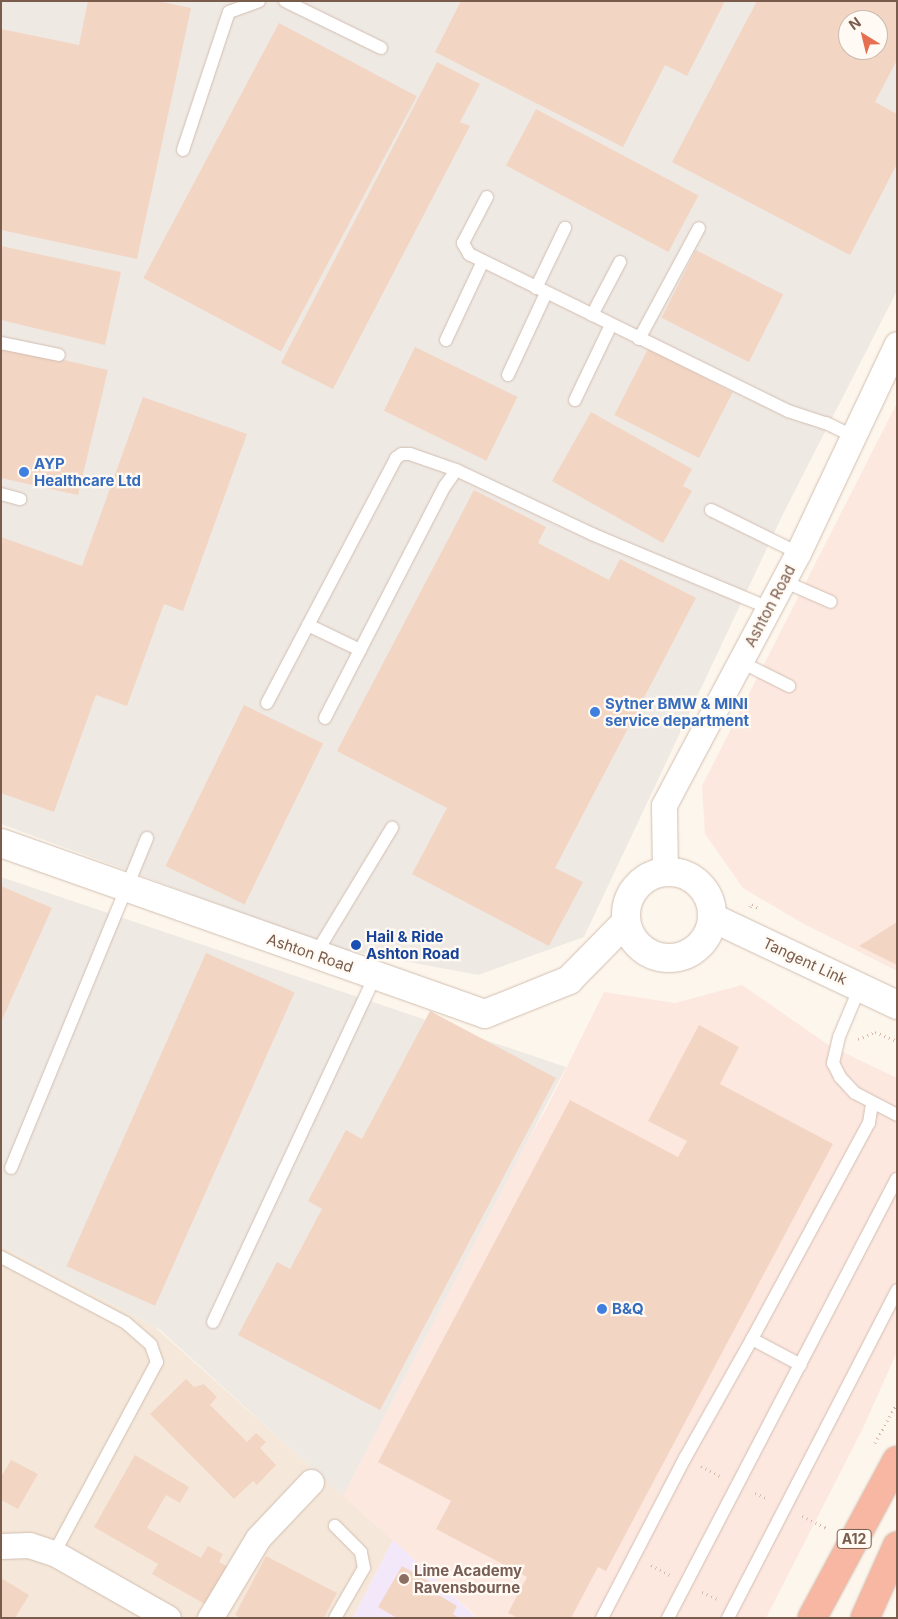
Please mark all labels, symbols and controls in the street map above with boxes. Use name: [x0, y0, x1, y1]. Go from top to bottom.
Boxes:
north arrow: [838, 10, 888, 60]
text: N: [845, 13, 864, 33]
place label: AYP Healthcare Ltd: [34, 454, 141, 489]
marker: AYP Healthcare Ltd: [18, 466, 30, 478]
street label: Ashton Road: [741, 562, 799, 650]
place label: Sytner BMW & MINI service department: [605, 694, 749, 729]
marker: Sytner BMW & MINI service department: [589, 706, 601, 718]
place label: Hail & Ride Ashton Road: [366, 927, 459, 962]
street label: Ashton Road: [264, 930, 356, 976]
street label: Tangent Link: [760, 934, 850, 988]
marker: Hail & Ride Ashton Road: [350, 939, 362, 951]
place label: B&Q: [612, 1300, 644, 1318]
marker: B&Q: [596, 1303, 608, 1315]
road number: A12: [836, 1528, 872, 1550]
place label: Lime Academy Ravensbourne: [414, 1561, 522, 1596]
marker: Lime Academy Ravensbourne: [398, 1573, 410, 1585]

